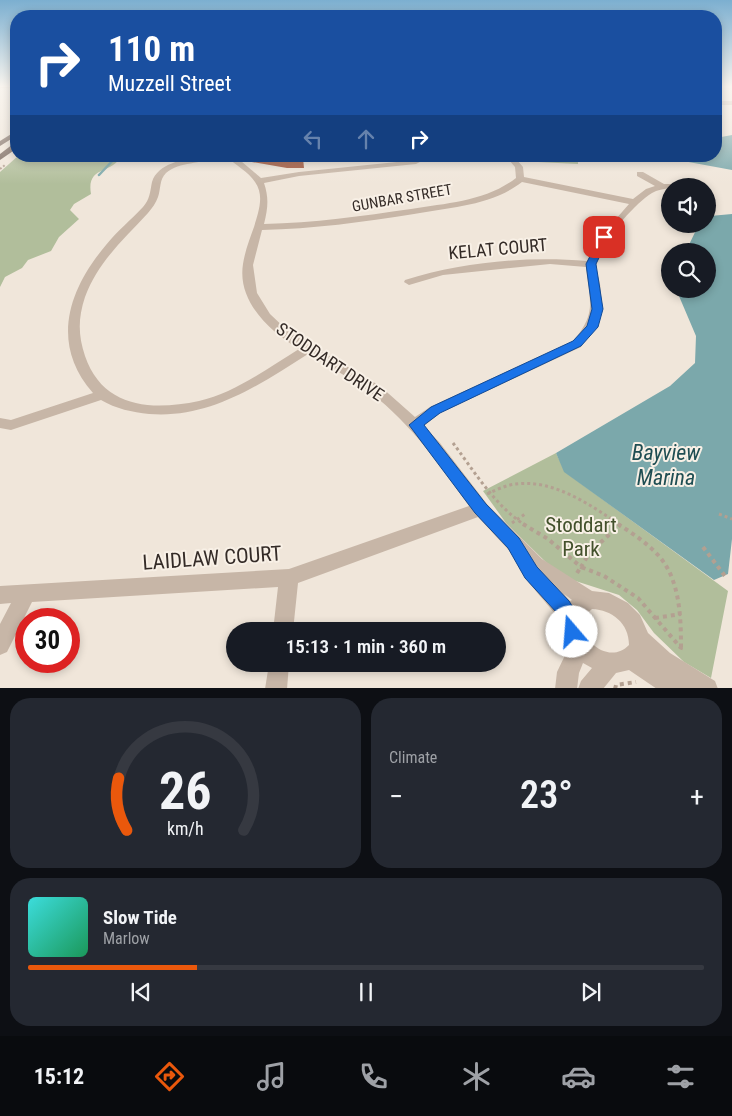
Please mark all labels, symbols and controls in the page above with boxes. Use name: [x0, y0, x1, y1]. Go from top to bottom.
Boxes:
text: 110 m: [108, 29, 195, 70]
icon: right: [25, 30, 90, 95]
text: Muzzell Street: [108, 71, 231, 96]
icon: left: [299, 125, 327, 153]
icon: ahead: [352, 125, 380, 153]
icon: right: [405, 125, 433, 153]
map controls: [661, 178, 716, 298]
button: sound: [661, 178, 716, 233]
street label: GUNBAR STREET: [351, 180, 454, 216]
pin: [583, 216, 625, 258]
icon: arrive: [590, 223, 618, 251]
street label: KELAT COURT: [448, 234, 548, 263]
button: search: [661, 243, 716, 298]
street label: STODDART DRIVE: [272, 318, 388, 405]
water label: Bayview Marina: [632, 440, 701, 490]
park label: Stoddart Park: [545, 513, 617, 561]
street label: LAIDLAW COURT: [142, 541, 282, 575]
position arrow: [545, 605, 597, 657]
speed limit sign: 30: [15, 608, 80, 673]
text: 15:13 · 1 min · 360 m: [286, 635, 446, 658]
text: Climate: [389, 748, 437, 767]
text: 26: [159, 761, 212, 822]
text: 23°: [520, 773, 573, 817]
text: −: [389, 780, 403, 813]
text: +: [690, 780, 704, 813]
text: km/h: [167, 818, 204, 839]
text: Slow Tide: [103, 906, 177, 929]
text: Marlow: [103, 929, 150, 948]
icon: previous: [127, 978, 155, 1006]
icon: pause: [352, 978, 380, 1006]
icon: next: [577, 978, 605, 1006]
icon: directions: [152, 1059, 187, 1094]
icon: music: [254, 1059, 289, 1094]
icon: phone: [356, 1059, 391, 1094]
icon: climate: [459, 1059, 494, 1094]
icon: car: [561, 1059, 596, 1094]
icon: filters: [663, 1059, 698, 1094]
text: 15:12: [34, 1064, 84, 1089]

